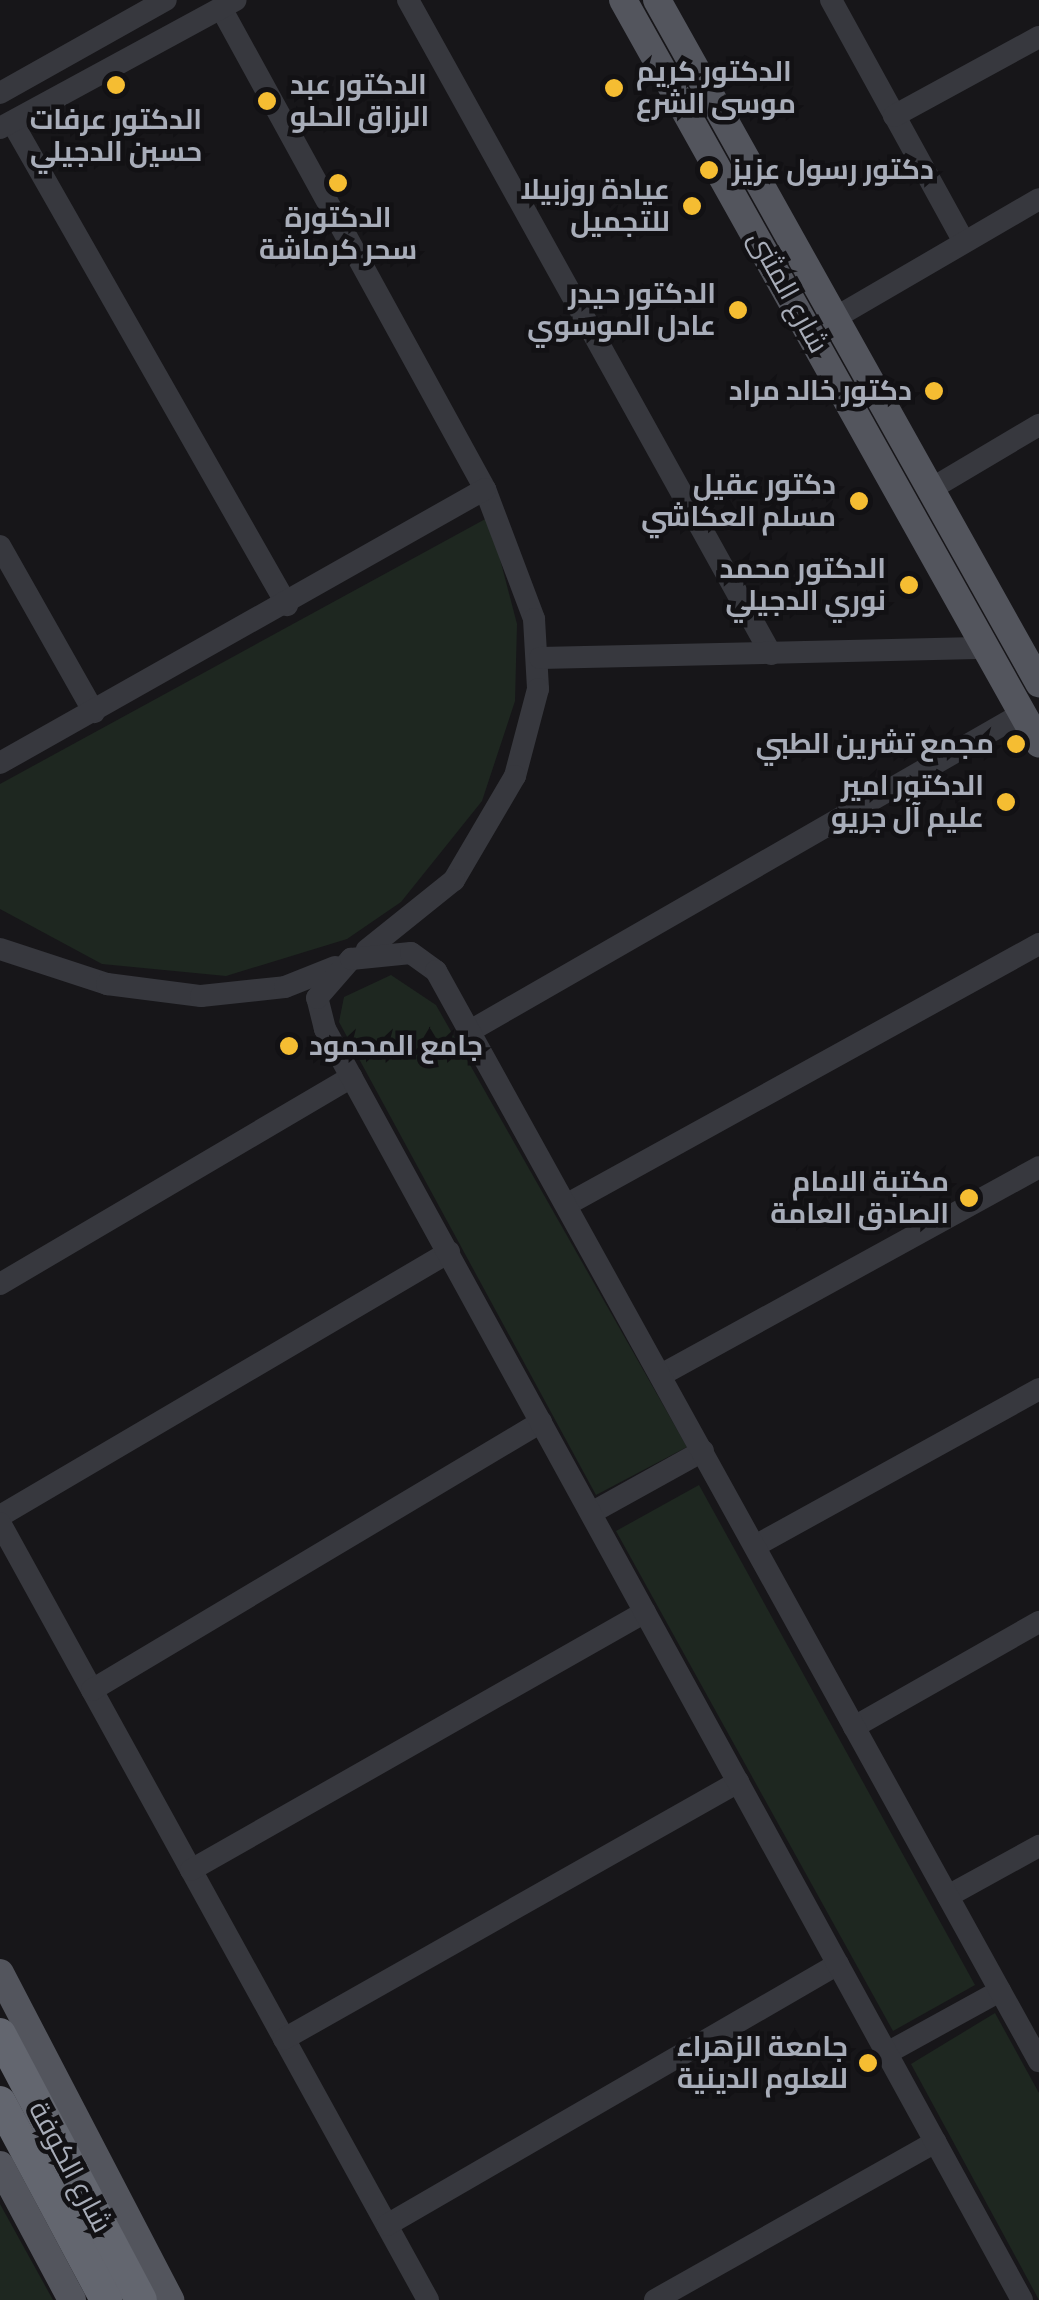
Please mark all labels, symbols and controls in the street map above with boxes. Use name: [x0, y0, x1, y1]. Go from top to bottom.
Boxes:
place label: الدكتور كريم موسى الشرع: [636, 55, 796, 121]
place label: الدكتور عبد الرزاق الحلو: [290, 68, 429, 134]
marker: الدكتور عرفات حسين الدجيلي: [103, 72, 129, 98]
marker: الدكتور كريم موسى الشرع: [601, 75, 627, 101]
marker: الدكتور عبد الرزاق الحلو: [254, 88, 280, 114]
place label: الدكتور عرفات حسين الدجيلي: [30, 103, 202, 169]
place label: دكتور رسول عزيز: [732, 153, 934, 187]
marker: دكتور رسول عزيز: [696, 157, 722, 183]
marker: الدكتورة سحر كرماشة: [325, 170, 351, 196]
place label: عيادة روزبيلا للتجميل: [520, 173, 670, 239]
marker: عيادة روزبيلا للتجميل: [679, 193, 705, 219]
place label: الدكتورة سحر كرماشة: [259, 201, 417, 267]
street label: شارع المثنى: [741, 225, 835, 359]
place label: الدكتور حيدر عادل الموسوي: [527, 277, 716, 343]
marker: الدكتور حيدر عادل الموسوي: [725, 297, 751, 323]
place label: دكتور خالد مراد: [729, 374, 912, 408]
marker: دكتور خالد مراد: [921, 378, 947, 404]
place label: دكتور عقيل مسلم العكاشي: [641, 468, 836, 534]
marker: دكتور عقيل مسلم العكاشي: [846, 488, 872, 514]
place label: الدكتور محمد نوري الدجيلي: [720, 552, 886, 618]
marker: الدكتور محمد نوري الدجيلي: [896, 572, 922, 598]
place label: مجمع تشرين الطبي: [756, 727, 994, 761]
marker: مجمع تشرين الطبي: [1003, 731, 1029, 757]
place label: الدكتور امير عليم آل جريو: [831, 769, 984, 835]
marker: الدكتور امير عليم آل جريو: [993, 789, 1019, 815]
place label: جامع المحمود: [309, 1029, 483, 1063]
marker: جامع المحمود: [278, 1035, 300, 1057]
place label: مكتبة الامام الصادق العامة: [770, 1165, 949, 1231]
marker: مكتبة الامام الصادق العامة: [958, 1187, 980, 1209]
place label: جامعة الزهراء للعلوم الدينية: [677, 2030, 848, 2096]
marker: جامعة الزهراء للعلوم الدينية: [857, 2052, 879, 2074]
street label: شارع الكوفة: [21, 2096, 119, 2238]

